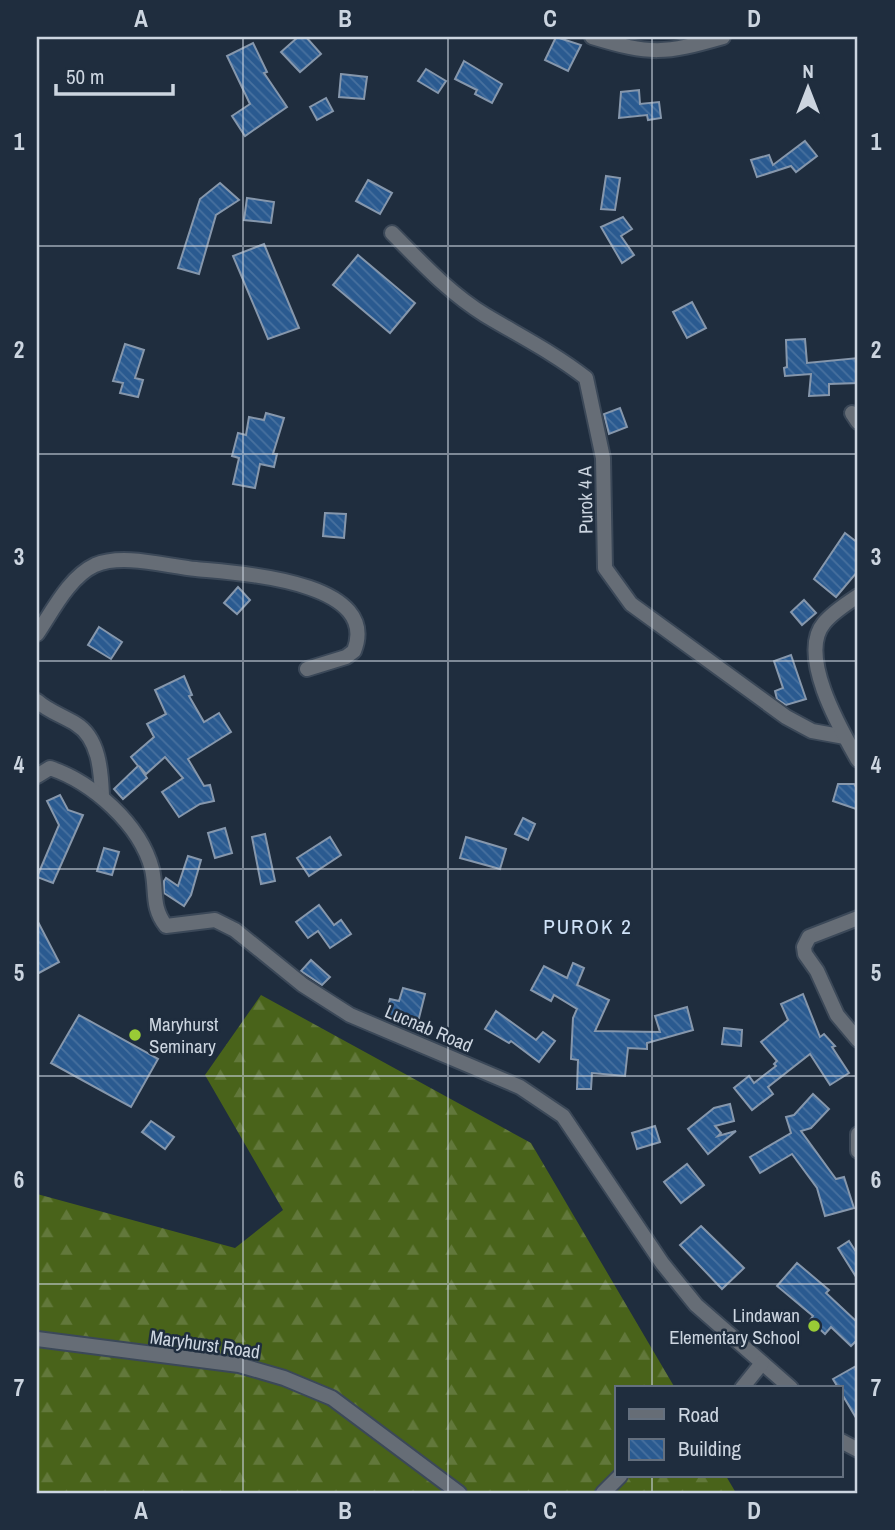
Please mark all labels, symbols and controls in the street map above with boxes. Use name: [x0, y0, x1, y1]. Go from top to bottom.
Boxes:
text: A: [134, 3, 148, 34]
text: B: [338, 3, 352, 34]
text: C: [543, 3, 557, 34]
text: D: [747, 3, 761, 34]
scale bar: [56, 52, 173, 96]
north arrow: [772, 52, 842, 122]
text: N: [802, 58, 814, 84]
text: 50 m: [66, 62, 104, 91]
text: 1: [14, 126, 25, 157]
text: 1: [871, 126, 882, 157]
text: 2: [14, 334, 24, 365]
text: 2: [871, 334, 881, 365]
street label: Purok 4 A: [571, 465, 599, 534]
text: 3: [14, 541, 24, 572]
text: 3: [871, 541, 881, 572]
text: 4: [14, 749, 25, 780]
text: 4: [871, 749, 882, 780]
district label: PUROK 2: [543, 912, 633, 941]
text: 5: [14, 957, 24, 988]
text: 5: [871, 957, 881, 988]
street label: Lucnab Road: [381, 998, 477, 1058]
place label: Maryhurst Seminary: [149, 1011, 219, 1059]
marker: Maryhurst Seminary: [127, 1027, 143, 1043]
text: 6: [14, 1164, 24, 1195]
text: 6: [871, 1164, 881, 1195]
place label: Lindawan Elementary School: [669, 1302, 800, 1350]
marker: Lindawan Elementary School: [806, 1318, 822, 1334]
street label: Maryhurst Road: [148, 1323, 262, 1365]
text: 7: [14, 1372, 24, 1403]
text: 7: [871, 1372, 881, 1403]
legend: [615, 1386, 842, 1478]
text: Road: [678, 1400, 719, 1429]
text: Building: [678, 1434, 742, 1463]
text: A: [134, 1495, 148, 1526]
text: B: [338, 1495, 352, 1526]
text: C: [543, 1495, 557, 1526]
text: D: [747, 1495, 761, 1526]

